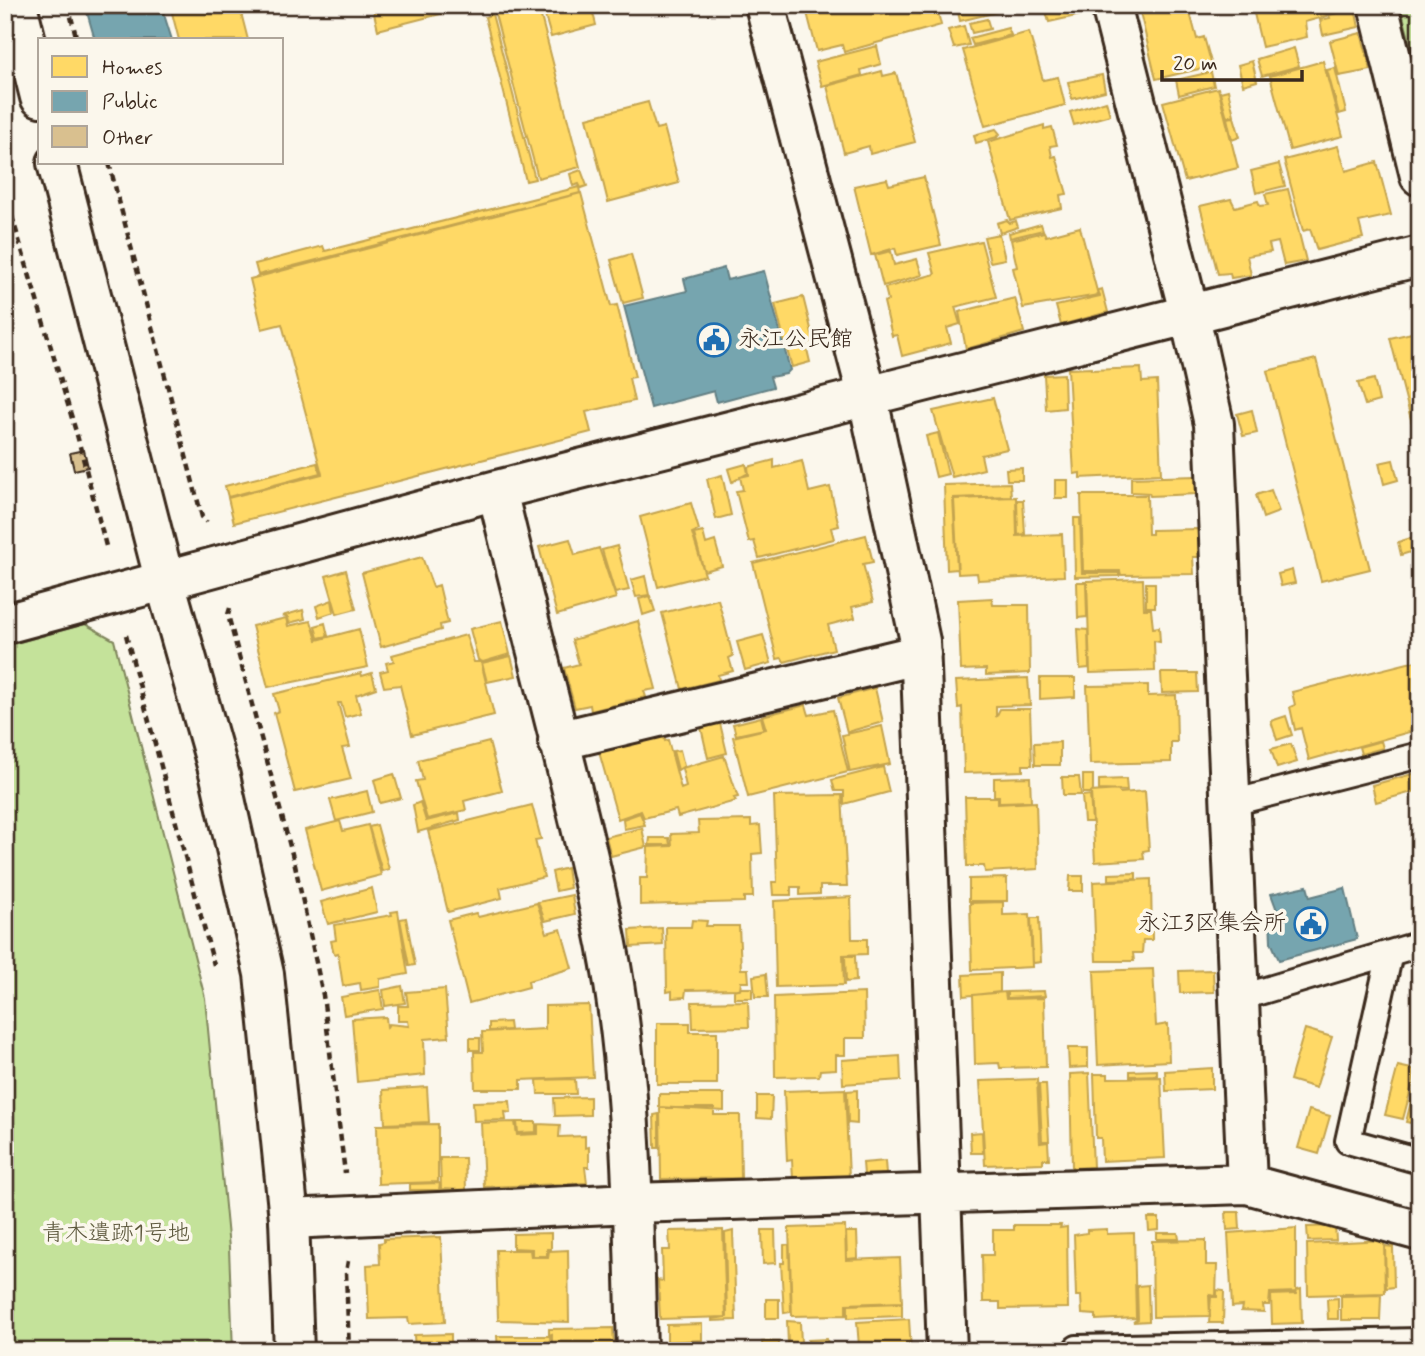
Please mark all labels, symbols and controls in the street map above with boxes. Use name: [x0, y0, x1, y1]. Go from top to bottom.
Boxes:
legend: [38, 38, 284, 164]
scale bar: [1162, 38, 1302, 82]
text: 20 m: [1173, 50, 1218, 78]
text: Homes: [102, 54, 162, 82]
text: Public: [102, 88, 158, 116]
text: Other: [102, 124, 153, 152]
public building icon: 永江公民館: [695, 321, 733, 359]
place label: 永江公民館: [738, 325, 853, 355]
public building icon: 永江3区集会所: [1292, 905, 1330, 943]
place label: 永江3区集会所: [1138, 909, 1286, 939]
park label: 青木遺跡1号地: [42, 1219, 190, 1249]

